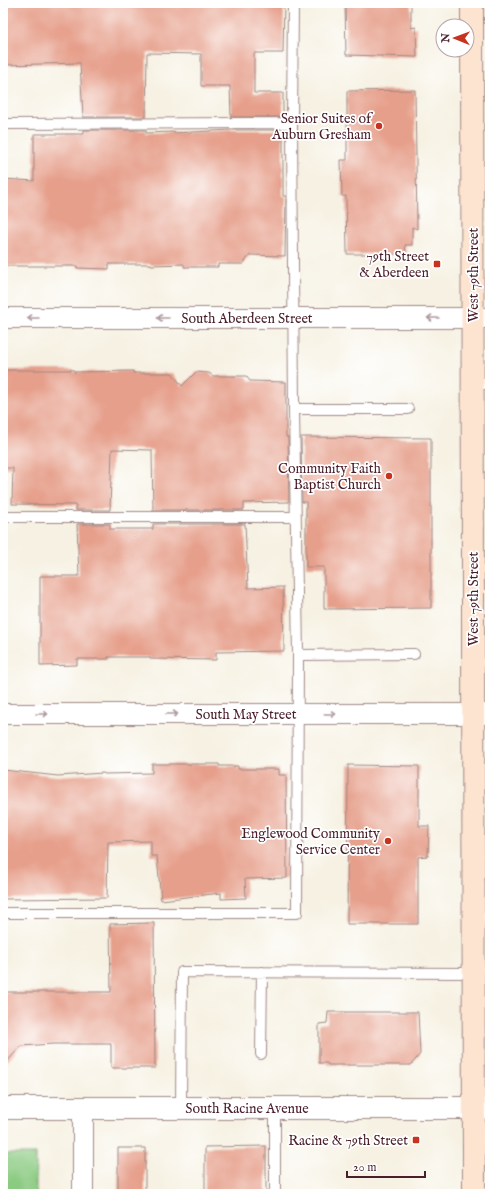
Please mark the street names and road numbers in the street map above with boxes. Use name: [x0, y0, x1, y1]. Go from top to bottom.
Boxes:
street label: West 79th Street: [465, 228, 483, 322]
street label: South Aberdeen Street: [181, 310, 313, 328]
street label: West 79th Street: [465, 552, 483, 646]
street label: South May Street: [195, 706, 297, 724]
street label: South Racine Avenue: [185, 1100, 309, 1118]

